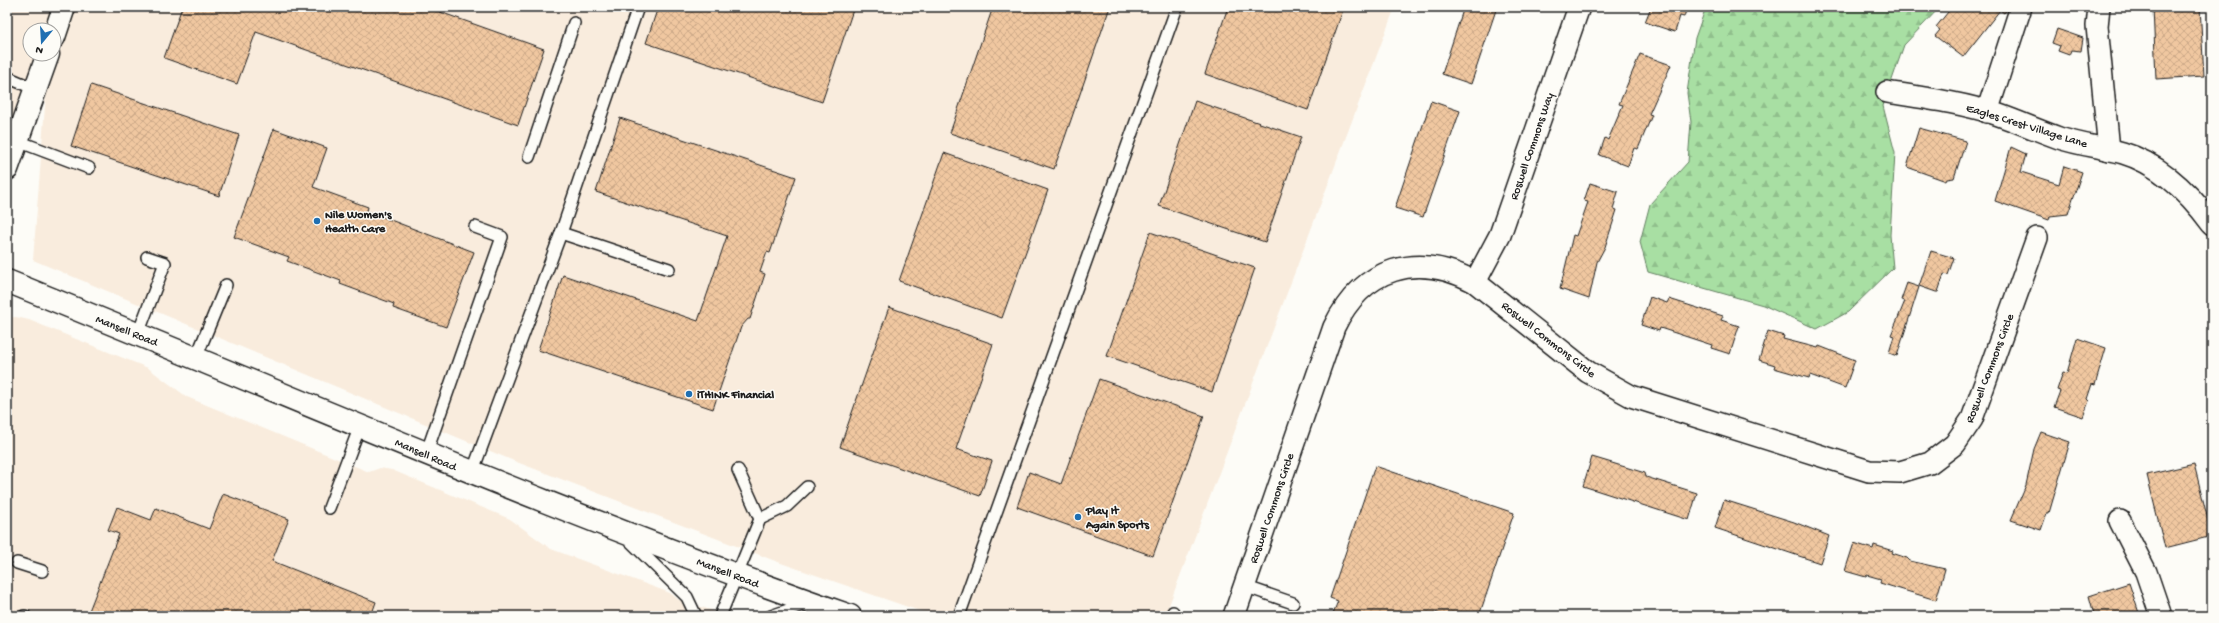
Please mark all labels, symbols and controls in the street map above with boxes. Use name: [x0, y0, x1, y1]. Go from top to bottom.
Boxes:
north arrow: [22, 22, 62, 62]
text: N: [34, 43, 45, 56]
street label: Roswell Commons Way: [1508, 91, 1558, 202]
street label: Eagles Crest Village Lane: [1964, 102, 2090, 152]
place label: Nile Women's Health Care: [325, 209, 392, 237]
marker: Nile Women's Health Care: [312, 216, 322, 226]
street label: Roswell Commons Circle: [1498, 299, 1598, 382]
street label: Roswell Commons Circle: [1964, 311, 2018, 425]
street label: Mansell Road: [93, 313, 160, 351]
marker: iTHINK Financial: [684, 389, 694, 399]
place label: iTHINK Financial: [697, 389, 774, 403]
street label: Mansell Road: [392, 437, 459, 475]
street label: Roswell Commons Circle: [1247, 451, 1299, 566]
place label: Play It Again Sports: [1085, 505, 1150, 533]
marker: Play It Again Sports: [1073, 512, 1083, 522]
street label: Mansell Road: [694, 556, 761, 593]

